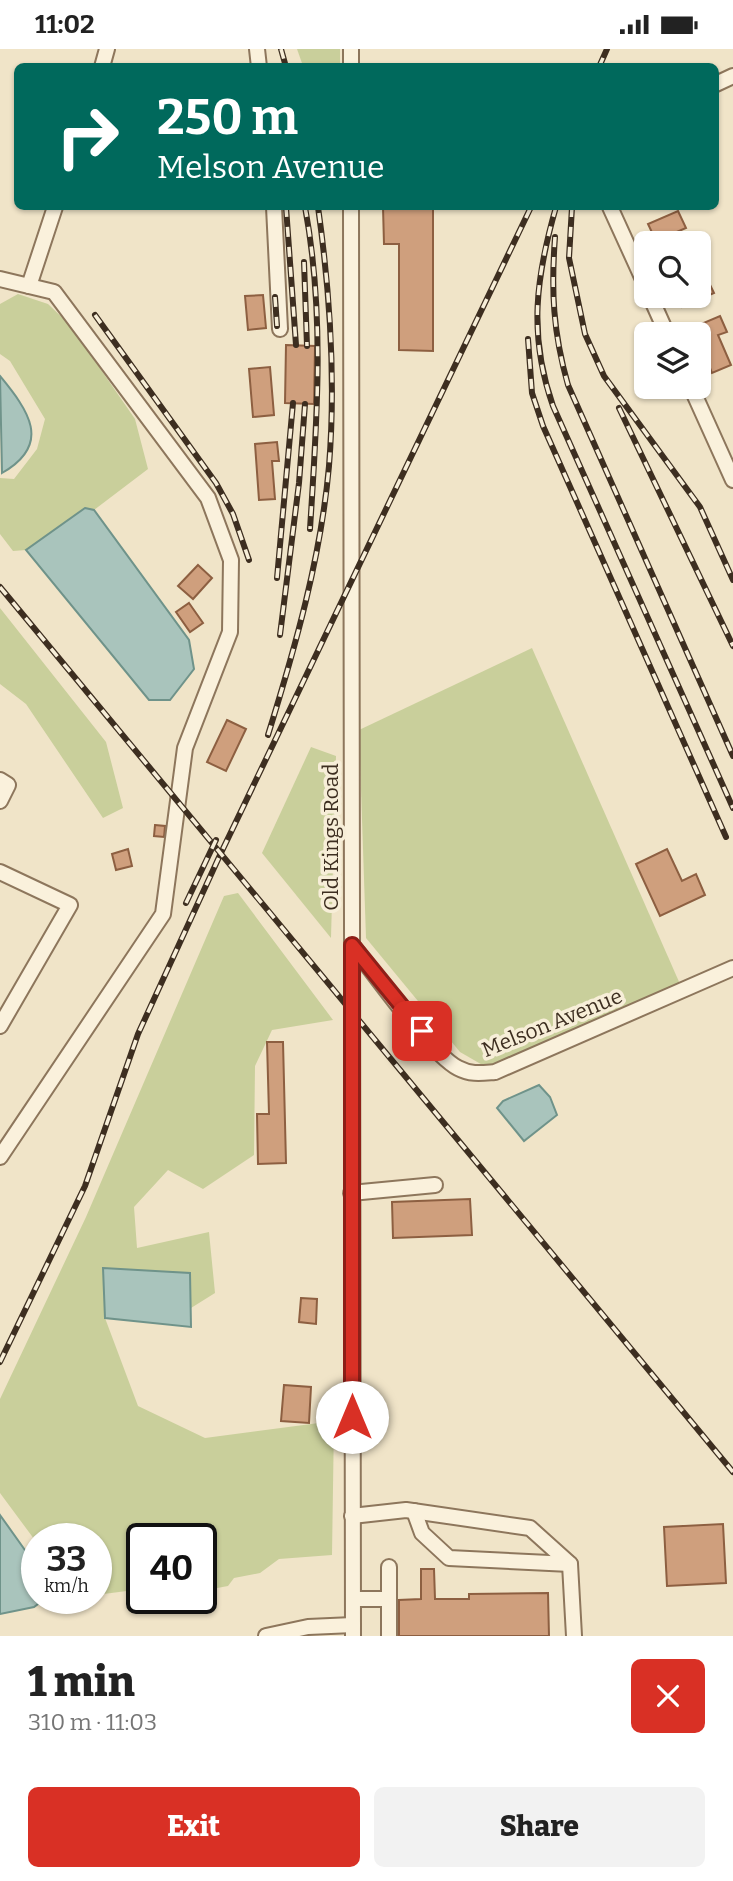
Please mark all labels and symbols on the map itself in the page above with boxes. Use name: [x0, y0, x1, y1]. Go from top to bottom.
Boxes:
street label: Old Kings Road: [318, 763, 344, 911]
street label: Melson Avenue: [478, 983, 626, 1063]
pin: [392, 1001, 452, 1061]
position arrow: [315, 1380, 389, 1454]
speed limit sign: 40: [126, 1523, 217, 1614]

